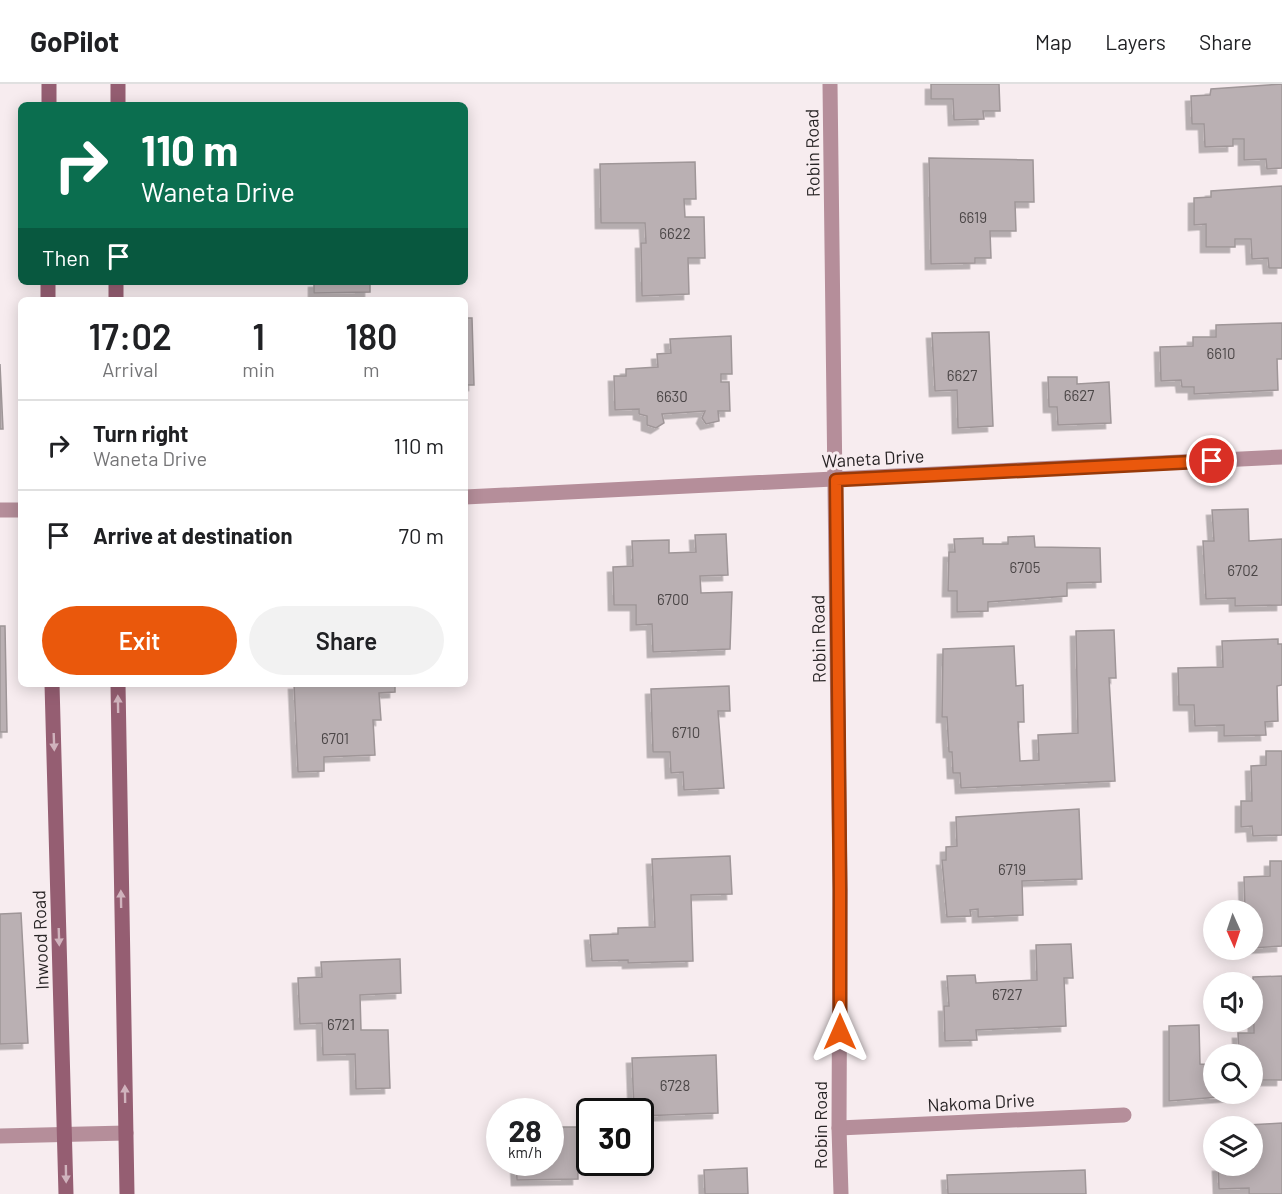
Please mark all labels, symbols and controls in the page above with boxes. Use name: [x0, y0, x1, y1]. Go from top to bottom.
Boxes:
text: GoPilot: [30, 24, 119, 58]
text: Map: [1035, 29, 1072, 54]
text: Layers: [1105, 29, 1166, 54]
text: Share: [1199, 29, 1252, 54]
street label: Robin Road: [800, 109, 824, 197]
text: 110 m: [141, 124, 238, 174]
icon: right: [42, 126, 120, 204]
text: Waneta Drive: [141, 175, 295, 207]
house number: 6619: [959, 208, 987, 226]
house number: 6622: [659, 224, 691, 242]
icon: arrive: [102, 240, 135, 273]
text: Then: [42, 244, 90, 270]
text: 17:02: [88, 314, 172, 357]
text: 1: [252, 314, 265, 357]
text: 180: [345, 314, 398, 357]
house number: 6610: [1207, 344, 1235, 362]
text: Arrival: [102, 357, 158, 381]
text: min: [242, 357, 275, 381]
text: m: [363, 357, 380, 381]
house number: 6627: [947, 366, 977, 384]
house number: 6627: [1064, 386, 1094, 404]
house number: 6630: [656, 387, 688, 405]
text: Turn right: [93, 420, 188, 446]
icon: right: [42, 429, 75, 462]
text: 110 m: [394, 432, 444, 458]
pin: [1186, 435, 1237, 486]
street label: Waneta Drive: [821, 444, 925, 472]
icon: arrive: [1195, 444, 1228, 477]
text: Waneta Drive: [93, 446, 207, 470]
icon: arrive: [42, 519, 75, 552]
text: Arrive at destination: [93, 522, 292, 548]
text: 70 m: [399, 522, 444, 548]
house number: 6705: [1009, 558, 1041, 576]
house number: 6702: [1227, 561, 1259, 579]
house number: 6700: [657, 590, 689, 608]
street label: Robin Road: [806, 595, 830, 683]
button: Exit: [42, 606, 237, 675]
button: Share: [249, 606, 444, 675]
one-way arrow: [113, 694, 123, 713]
house number: 6710: [672, 723, 700, 741]
house number: 6701: [321, 729, 349, 747]
one-way arrow: [49, 733, 59, 752]
house number: 6719: [998, 860, 1026, 878]
one-way arrow: [116, 889, 126, 908]
street label: Inwood Road: [27, 890, 53, 990]
north arrow: [1203, 900, 1263, 960]
map controls: [1203, 900, 1263, 1176]
one-way arrow: [55, 928, 64, 947]
button: sound: [1203, 972, 1263, 1032]
house number: 6727: [992, 985, 1022, 1003]
position arrow: [808, 1000, 872, 1064]
house number: 6721: [327, 1015, 355, 1033]
button: search: [1203, 1044, 1263, 1104]
house number: 6728: [660, 1076, 690, 1094]
street label: Robin Road: [809, 1081, 831, 1169]
one-way arrow: [120, 1084, 130, 1103]
street label: Nakoma Drive: [927, 1088, 1035, 1116]
speed limit sign: 30: [576, 1098, 654, 1176]
text: 28: [508, 1112, 542, 1148]
button: layers: [1203, 1116, 1263, 1176]
text: km/h: [508, 1143, 542, 1161]
one-way arrow: [61, 1165, 70, 1184]

